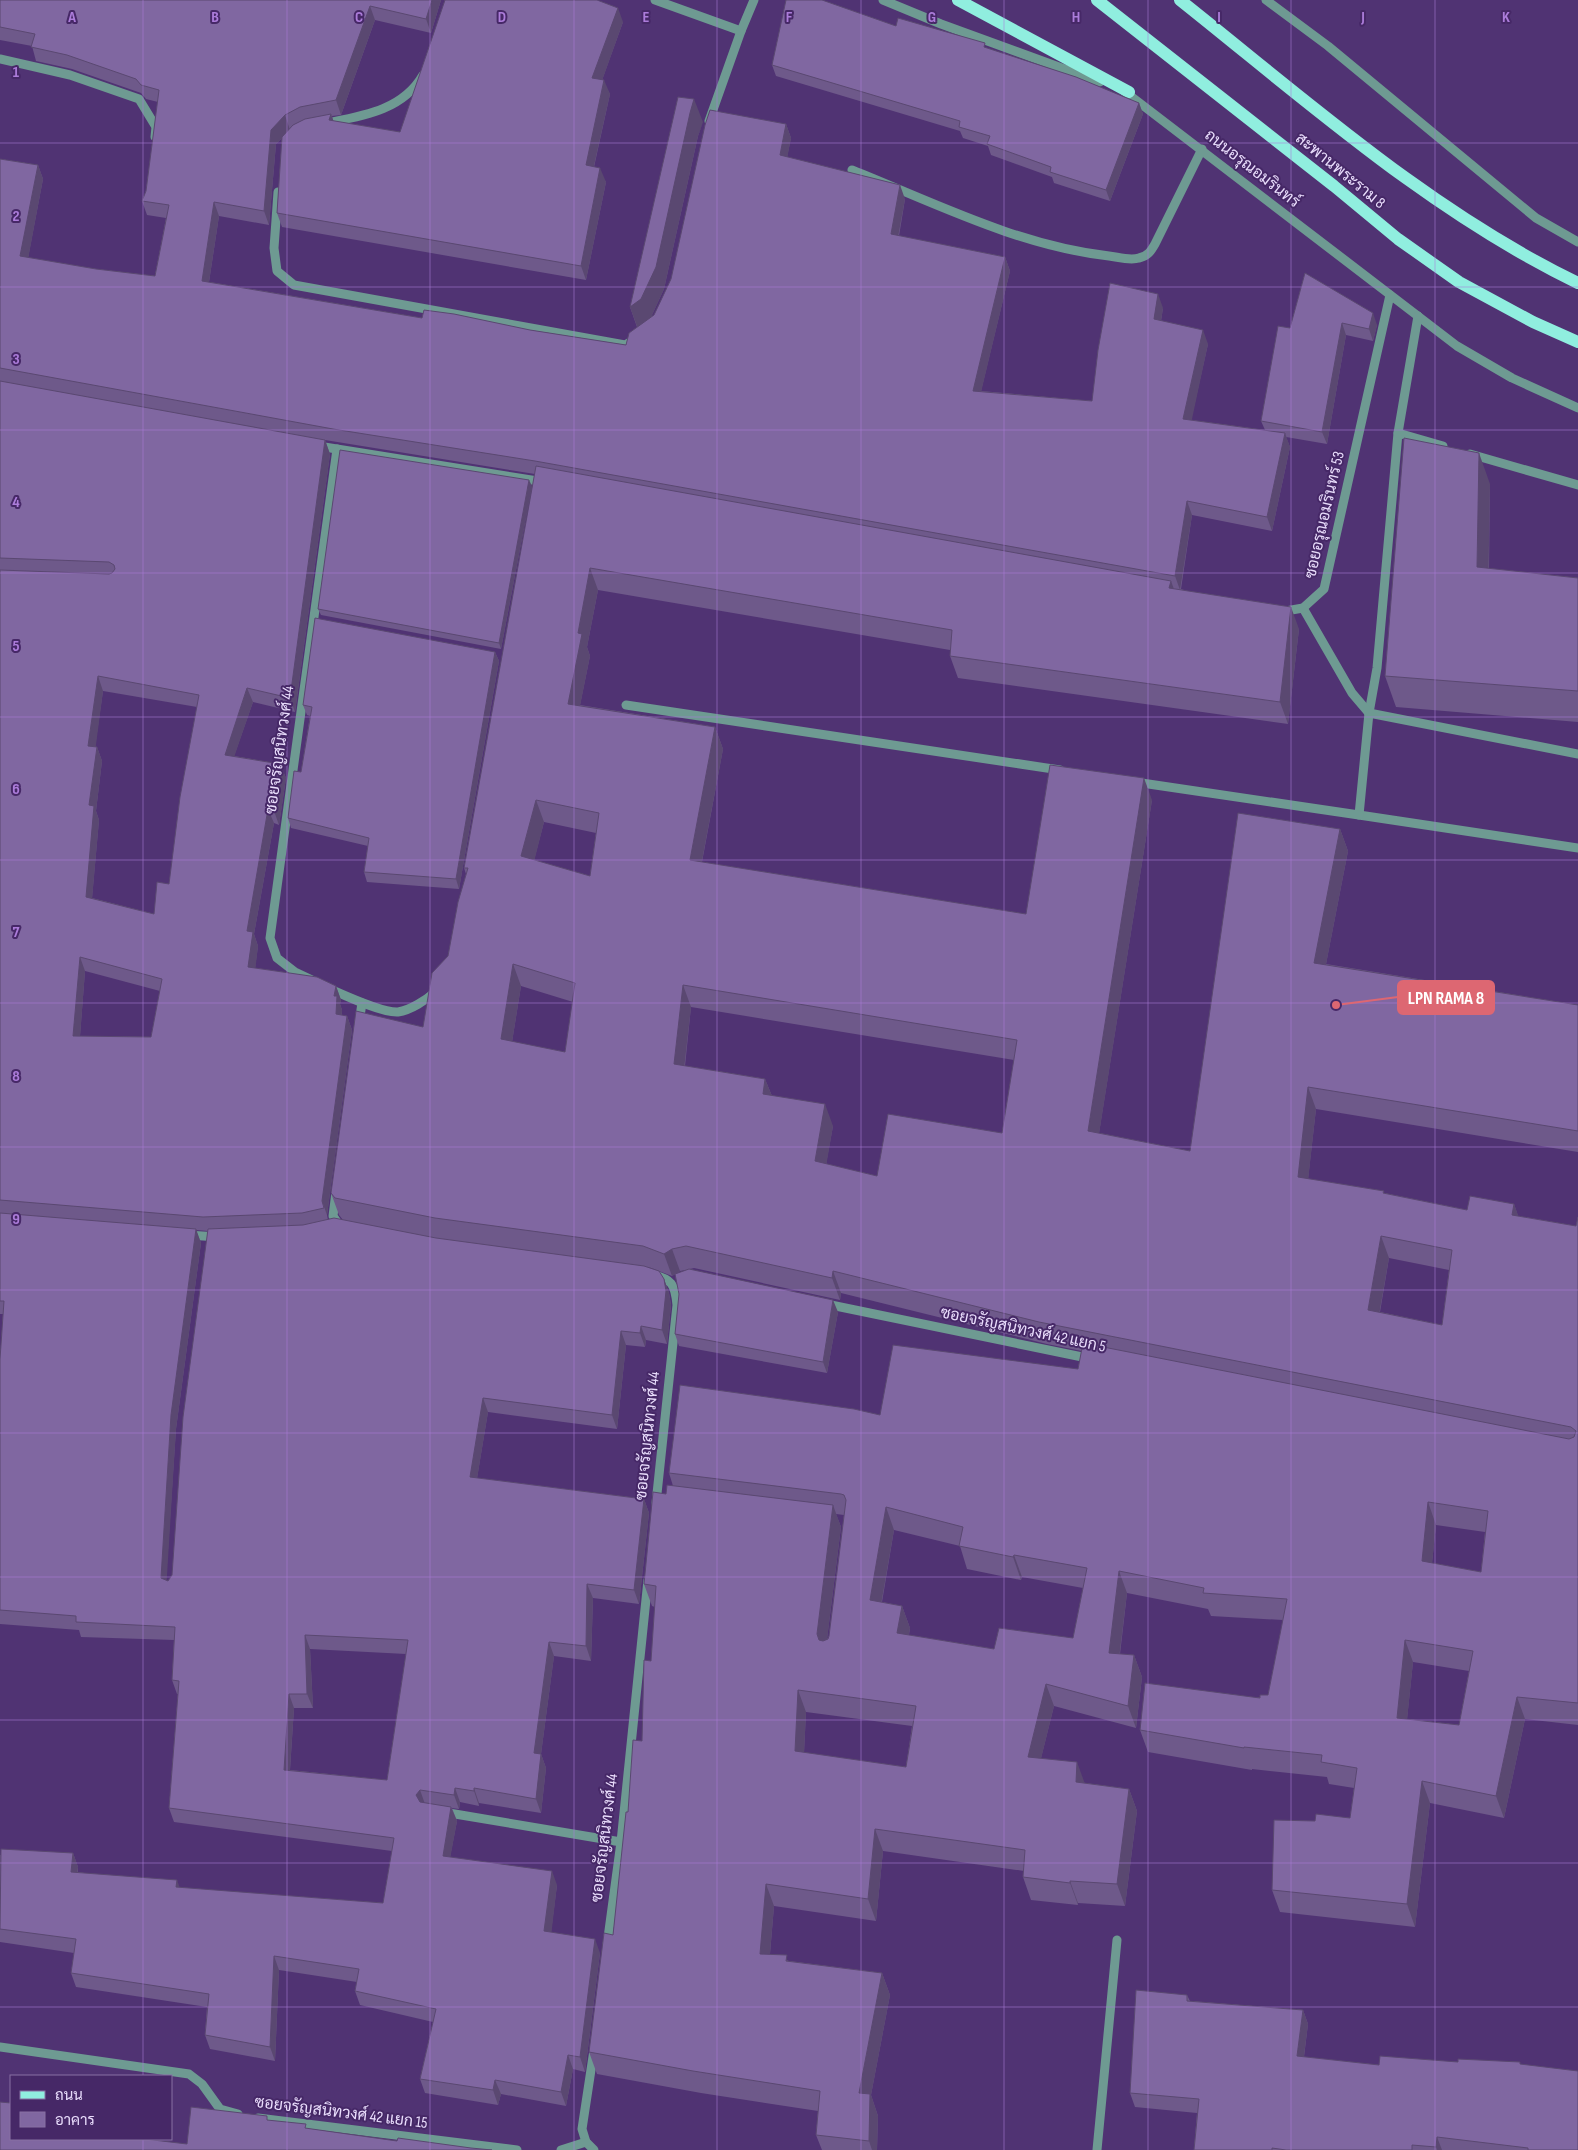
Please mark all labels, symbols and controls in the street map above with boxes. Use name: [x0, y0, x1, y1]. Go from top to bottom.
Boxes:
text: A: [67, 8, 76, 27]
text: B: [211, 8, 219, 27]
text: C: [355, 8, 363, 27]
text: D: [498, 8, 506, 27]
text: E: [643, 8, 650, 27]
text: F: [786, 8, 793, 27]
text: G: [928, 8, 936, 27]
text: H: [1072, 8, 1080, 27]
text: I: [1217, 8, 1221, 27]
text: J: [1360, 8, 1365, 27]
text: K: [1502, 8, 1510, 27]
text: 1: [13, 63, 20, 82]
street label: ถนนอรุณอมรินทร์: [1200, 123, 1306, 213]
street label: สะพานพระราม 8: [1291, 129, 1389, 213]
text: 2: [12, 207, 20, 226]
text: 3: [12, 350, 20, 369]
street label: ซอยอรุณอมรินทร์ 53: [1297, 449, 1350, 581]
text: 4: [12, 493, 20, 512]
text: 5: [12, 637, 20, 656]
street label: ซอยจรัญสนิทวงศ์ 44: [258, 684, 298, 815]
text: 6: [12, 780, 20, 799]
text: 7: [13, 923, 20, 942]
callout: LPN RAMA 8: [1398, 981, 1494, 1014]
text: LPN RAMA 8: [1408, 988, 1484, 1009]
text: 8: [12, 1067, 20, 1086]
text: 9: [12, 1210, 20, 1229]
street label: ซอยจรัญสนิทวงศ์ 42 แยก 5: [939, 1299, 1108, 1357]
street label: ซอยจรัญสนิทวงศ์ 44: [628, 1370, 664, 1501]
street label: ซอยจรัญสนิทวงศ์ 44: [584, 1772, 622, 1903]
legend: [10, 2075, 172, 2140]
text: ถนน: [55, 2086, 83, 2105]
street label: ซอยจรัญสนิทวงศ์ 42 แยก 15: [253, 2089, 429, 2133]
text: อาคาร: [55, 2111, 95, 2130]

